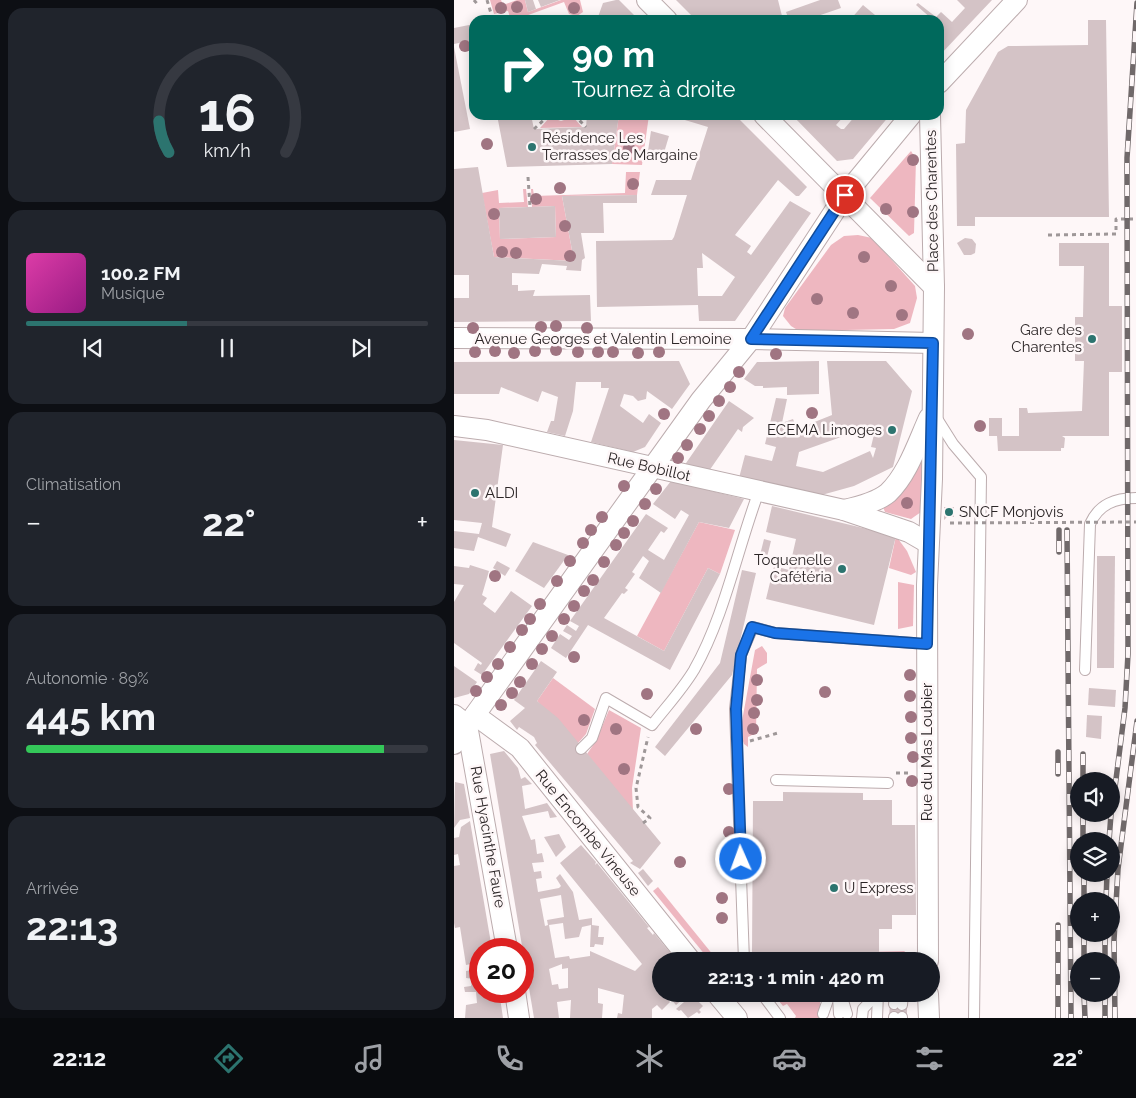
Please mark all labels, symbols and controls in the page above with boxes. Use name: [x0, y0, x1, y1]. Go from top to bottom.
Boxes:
text: 90 m: [572, 34, 655, 75]
icon: right: [489, 35, 554, 100]
text: Tournez à droite: [572, 76, 736, 102]
text: 16: [198, 82, 256, 143]
place label: Résidence Les Terrasses de Margaine: [542, 129, 698, 164]
street label: Place des Charentes: [922, 130, 942, 272]
text: km/h: [203, 140, 251, 161]
marker: Résidence Les Terrasses de Margaine: [526, 141, 538, 153]
pin: [824, 174, 866, 216]
icon: arrive: [831, 181, 859, 209]
text: 100.2 FM: [101, 262, 181, 284]
text: Musique: [101, 284, 165, 303]
place label: Gare des Charentes: [1011, 321, 1082, 356]
street label: Avenue Georges et Valentin Lemoine: [474, 330, 732, 348]
marker: Gare des Charentes: [1086, 333, 1098, 345]
icon: previous: [79, 334, 107, 362]
icon: pause: [213, 334, 241, 362]
icon: next: [347, 334, 375, 362]
place label: ECEMA Limoges: [767, 421, 882, 439]
marker: ECEMA Limoges: [886, 424, 898, 436]
street label: Rue Bobillot: [606, 449, 692, 485]
text: Climatisation: [26, 475, 121, 494]
place label: ALDI: [485, 484, 518, 502]
marker: ALDI: [469, 487, 481, 499]
text: 22°: [202, 500, 255, 545]
place label: SNCF Monjovis: [959, 503, 1064, 521]
text: −: [26, 506, 41, 539]
text: +: [416, 506, 428, 539]
marker: SNCF Monjovis: [943, 506, 955, 518]
place label: Toquenelle Cafétéria: [754, 551, 832, 586]
marker: Toquenelle Cafétéria: [836, 563, 848, 575]
text: Autonomie · 89%: [26, 669, 149, 688]
street label: Rue du Mas Loubier: [918, 682, 936, 821]
text: 445 km: [26, 694, 156, 739]
street label: Rue Hyacinthe Faure: [467, 765, 509, 910]
street label: Rue Encombe Vineuse: [532, 766, 645, 900]
map controls: [1070, 772, 1120, 1002]
button: sound: [1070, 772, 1120, 822]
position arrow: [714, 832, 766, 884]
button: layers: [1070, 832, 1120, 882]
text: Arrivée: [26, 879, 79, 898]
place label: U Express: [844, 879, 913, 897]
marker: U Express: [828, 882, 840, 894]
button: +: [1070, 892, 1120, 942]
text: 22:13: [26, 904, 118, 949]
speed limit sign: 20: [469, 938, 534, 1003]
button: −: [1070, 952, 1120, 1002]
text: 22:13 · 1 min · 420 m: [708, 966, 884, 988]
icon: directions: [211, 1041, 246, 1076]
icon: music: [352, 1041, 387, 1076]
icon: phone: [492, 1041, 527, 1076]
icon: climate: [632, 1041, 667, 1076]
icon: car: [772, 1041, 807, 1076]
icon: filters: [912, 1041, 947, 1076]
text: 22:12: [53, 1045, 106, 1071]
text: 22°: [1052, 1045, 1083, 1071]

